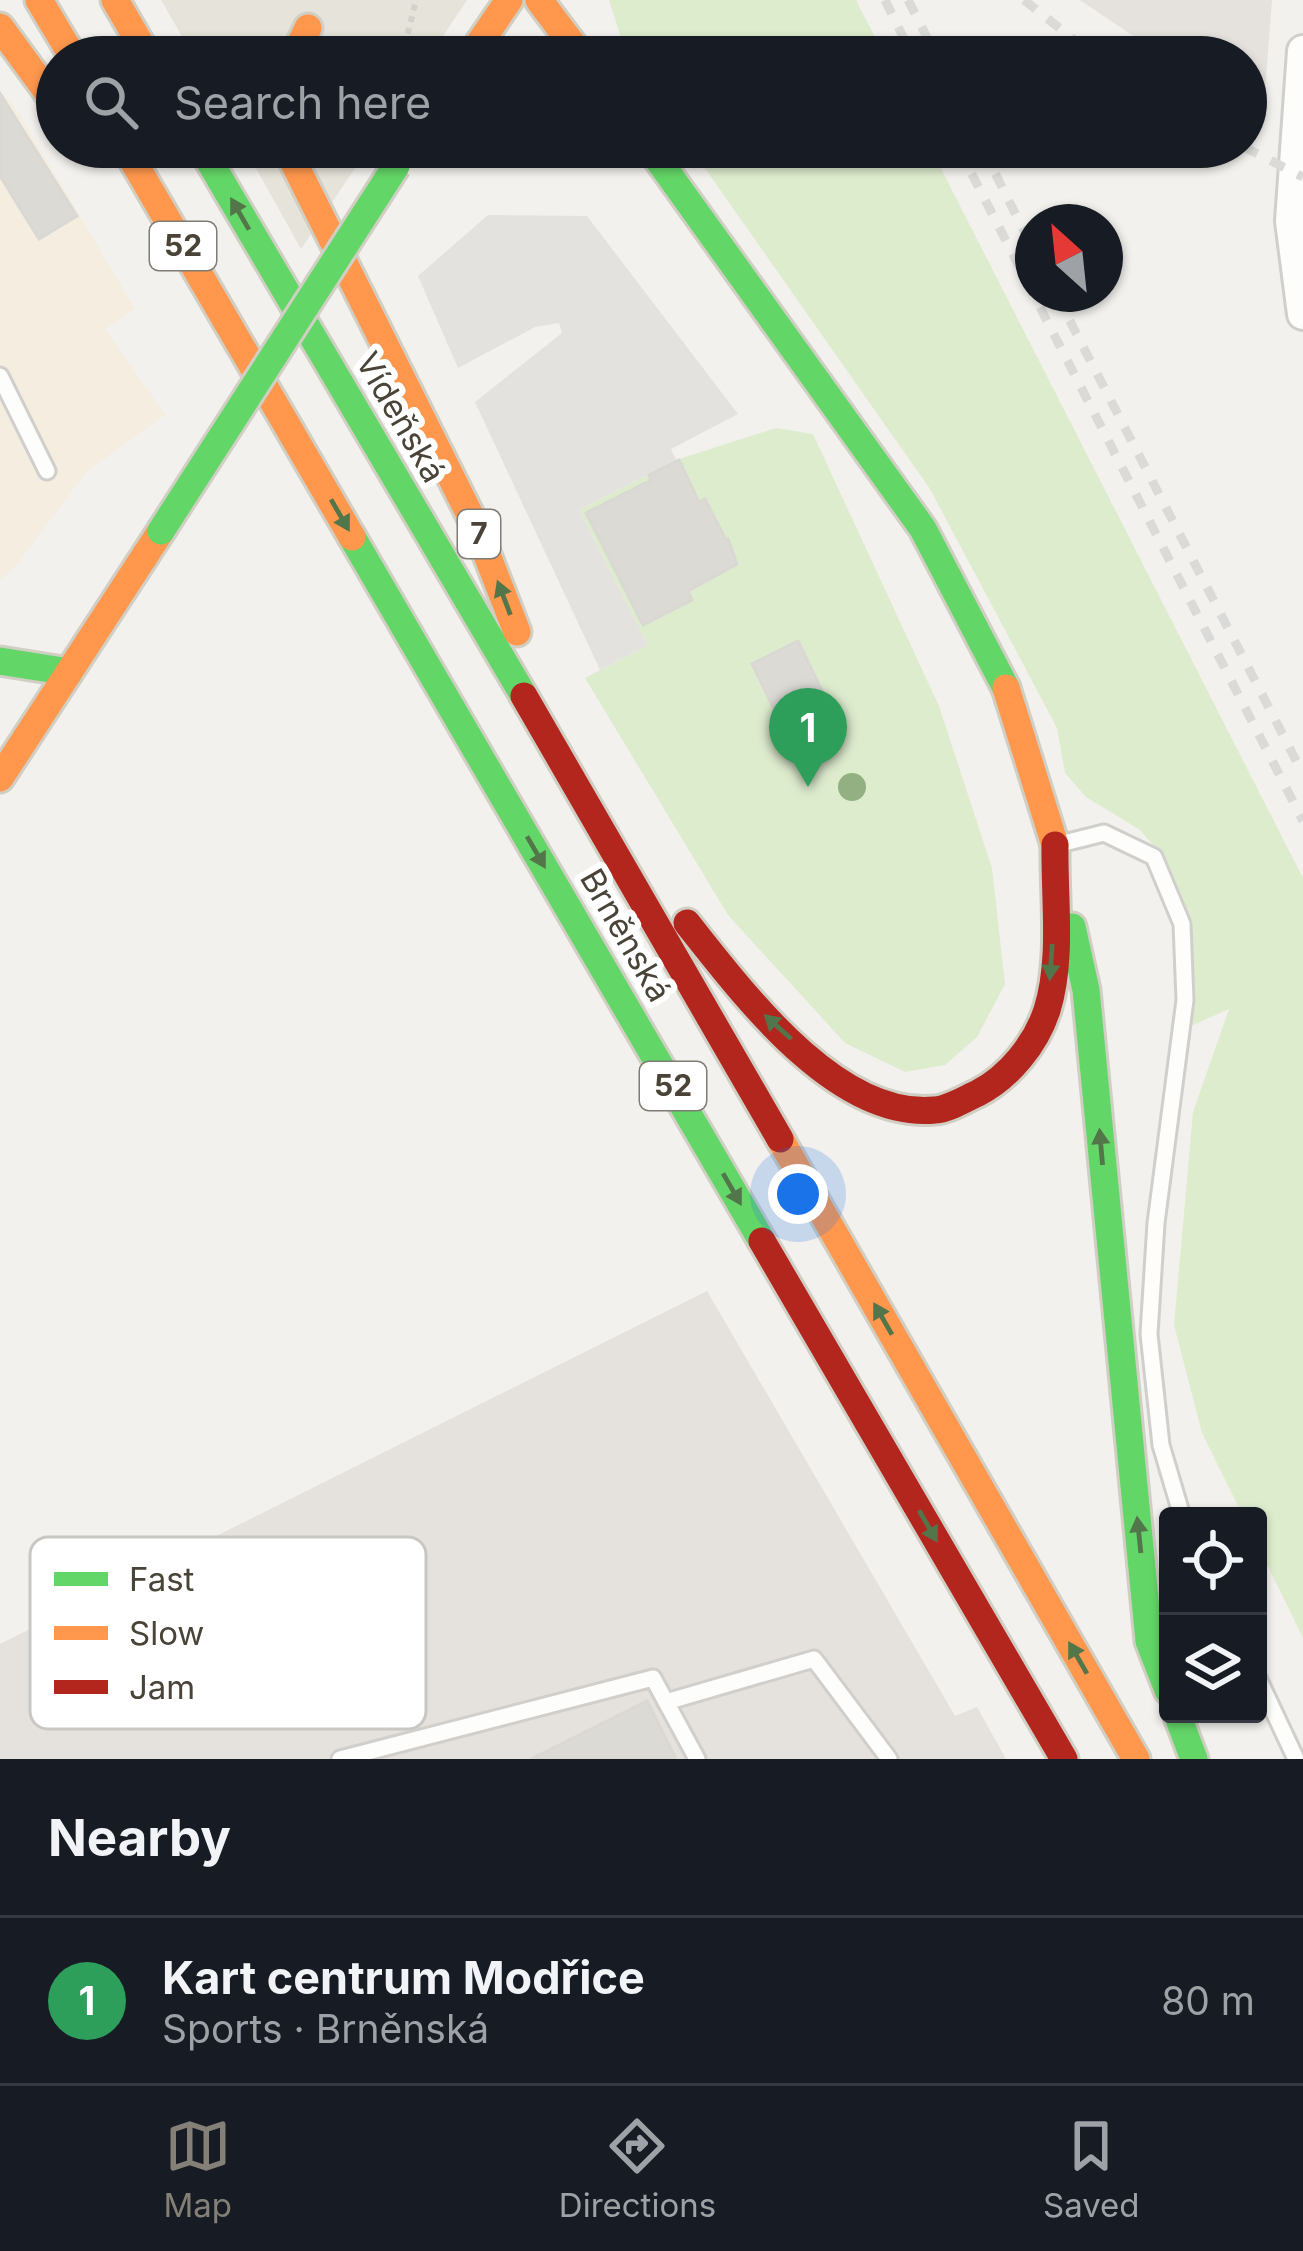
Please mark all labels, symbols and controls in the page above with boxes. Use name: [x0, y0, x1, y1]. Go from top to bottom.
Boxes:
search box: [36, 36, 1267, 168]
icon: search: [78, 69, 144, 135]
text: Search here: [174, 75, 431, 130]
one-way arrow: [231, 198, 252, 231]
north arrow: [1015, 204, 1123, 312]
road number: 52: [150, 222, 216, 270]
street label: Vídeňská: [348, 345, 454, 489]
one-way arrow: [329, 498, 350, 532]
road number: 7: [458, 510, 500, 558]
one-way arrow: [493, 580, 512, 616]
pin: 1: [769, 688, 847, 787]
one-way arrow: [525, 835, 546, 869]
street label: Brněnská: [572, 861, 680, 1009]
one-way arrow: [1041, 944, 1060, 982]
one-way arrow: [763, 1014, 792, 1041]
road number: 52: [640, 1062, 706, 1110]
one-way arrow: [1091, 1128, 1110, 1165]
your location: [768, 1164, 828, 1224]
one-way arrow: [721, 1172, 742, 1206]
one-way arrow: [874, 1303, 895, 1336]
map controls: [1159, 1507, 1267, 1723]
button: locate: [1159, 1507, 1267, 1615]
one-way arrow: [917, 1510, 938, 1543]
one-way arrow: [1129, 1516, 1148, 1553]
legend: [30, 1537, 426, 1729]
text: Fast: [129, 1559, 195, 1599]
text: Slow: [129, 1613, 204, 1653]
button: layers: [1159, 1615, 1267, 1723]
one-way arrow: [1068, 1641, 1089, 1674]
text: Jam: [129, 1667, 195, 1707]
text: Nearby: [48, 1807, 231, 1868]
text: Kart centrum Modřice: [162, 1950, 645, 2005]
text: 1: [79, 1977, 95, 2024]
text: 80 m: [1161, 1977, 1255, 2024]
text: Sports · Brněnská: [162, 2005, 489, 2052]
tab: Map: [163, 2113, 232, 2225]
tab: Directions: [559, 2113, 716, 2225]
tab: Saved: [1043, 2113, 1140, 2225]

